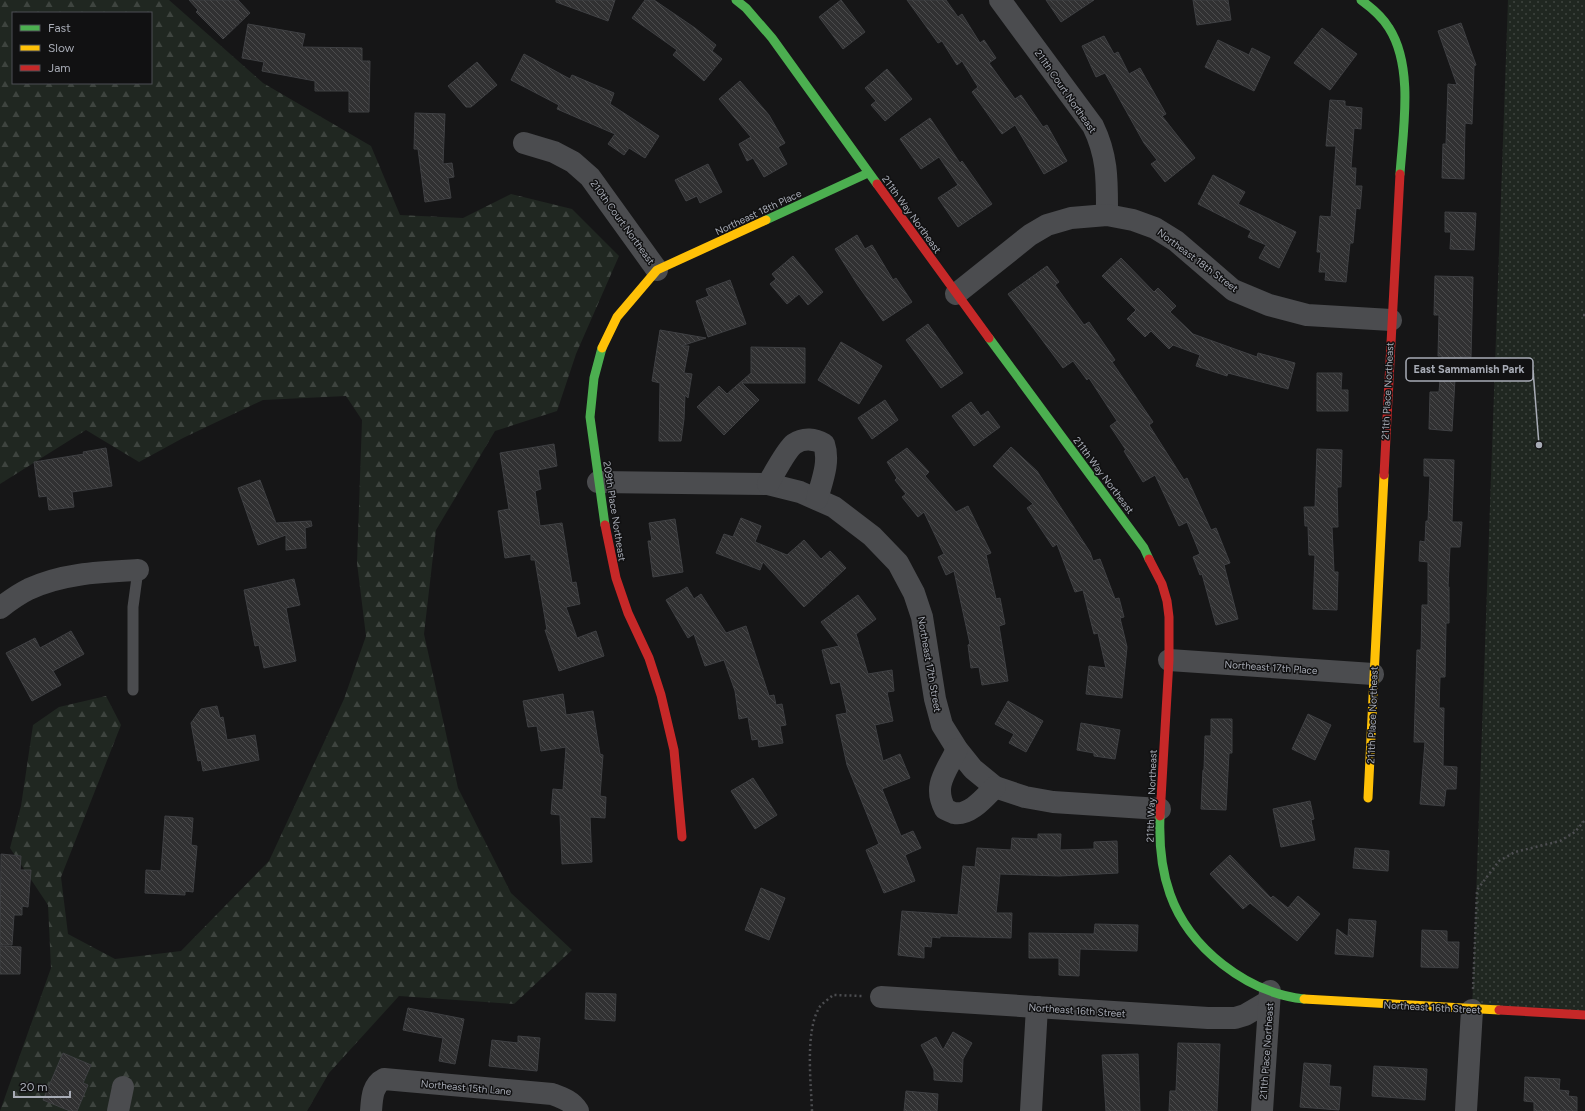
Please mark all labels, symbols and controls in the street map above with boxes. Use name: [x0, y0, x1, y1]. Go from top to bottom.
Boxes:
legend: [12, 12, 152, 84]
text: Fast: [48, 21, 71, 35]
text: Slow: [48, 41, 75, 55]
street label: 211th Court Northeast: [1032, 47, 1099, 136]
text: Jam: [48, 61, 71, 75]
street label: 211th Way Northeast: [879, 173, 944, 256]
street label: 210th Court Northeast: [588, 177, 658, 267]
street label: Northeast 18th Place: [713, 187, 804, 238]
street label: Northeast 18th Street: [1155, 226, 1241, 295]
street label: 211th Place Northeast: [1378, 342, 1397, 440]
callout: East Sammamish Park: [1406, 358, 1533, 381]
text: East Sammamish Park: [1413, 363, 1525, 376]
street label: 211th Way Northeast: [1070, 434, 1137, 516]
street label: 209th Place Northeast: [600, 460, 629, 562]
street label: Northeast 17th Street: [915, 615, 944, 713]
street label: Northeast 17th Place: [1224, 658, 1318, 677]
street label: 211th Place Northeast: [1364, 666, 1381, 764]
street label: 211th Way Northeast: [1143, 749, 1160, 843]
street label: Northeast 16th Street: [1383, 998, 1481, 1017]
street label: Northeast 16th Street: [1028, 1001, 1126, 1020]
street label: 211th Place Northeast: [1257, 1002, 1276, 1100]
scale bar: [14, 1073, 70, 1099]
street label: Northeast 15th Lane: [420, 1077, 512, 1098]
text: 20 m: [20, 1080, 48, 1094]

